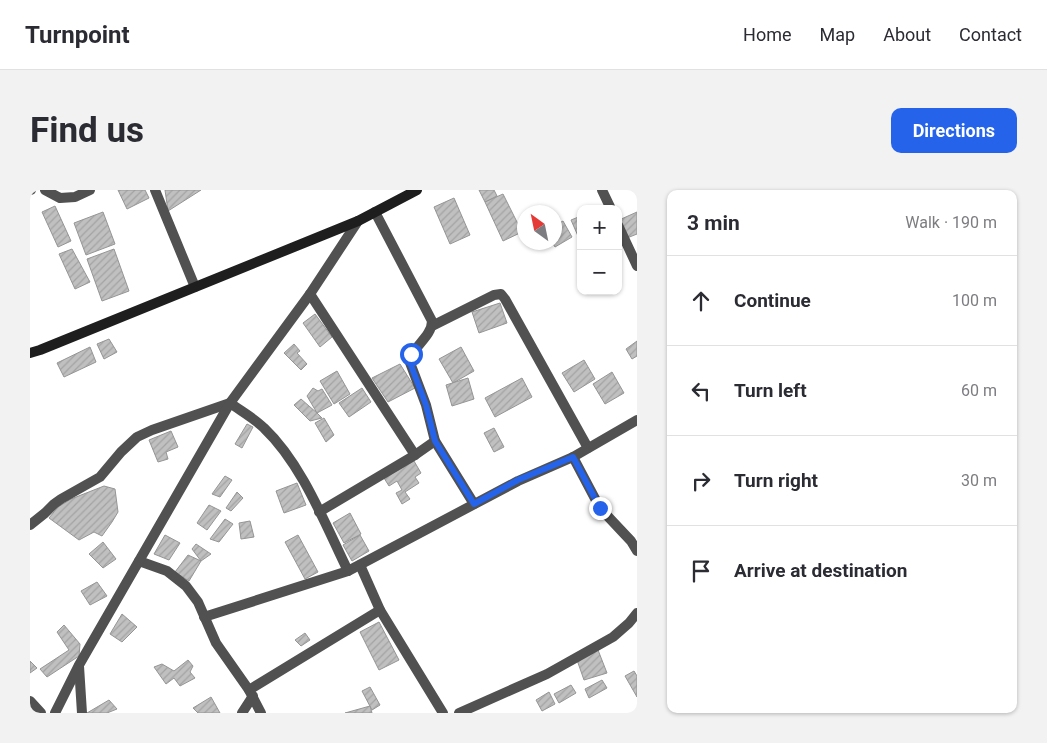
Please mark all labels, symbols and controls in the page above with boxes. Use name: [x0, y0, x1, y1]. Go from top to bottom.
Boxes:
text: Turnpoint: [25, 21, 130, 49]
text: Home: [743, 24, 792, 45]
text: Map: [820, 24, 855, 45]
text: About: [883, 24, 931, 45]
text: Contact: [959, 24, 1022, 45]
button: Directions: [891, 108, 1017, 153]
text: Find us: [30, 110, 144, 151]
north arrow: [517, 205, 562, 250]
map controls: [577, 205, 622, 295]
button: +: [577, 205, 622, 250]
text: 3 min: [687, 211, 740, 235]
text: Walk · 190 m: [905, 213, 997, 232]
button: −: [577, 250, 622, 295]
icon: ahead: [687, 287, 715, 315]
text: Continue: [734, 289, 811, 312]
text: 100 m: [952, 291, 997, 310]
route start: [400, 343, 423, 366]
icon: left: [687, 377, 715, 405]
text: Turn left: [734, 379, 807, 402]
text: 60 m: [961, 381, 997, 400]
icon: right: [687, 467, 715, 495]
text: Turn right: [734, 469, 818, 492]
text: 30 m: [961, 471, 997, 490]
route end: [589, 497, 612, 520]
icon: arrive: [687, 557, 715, 585]
text: Arrive at destination: [734, 559, 907, 582]

